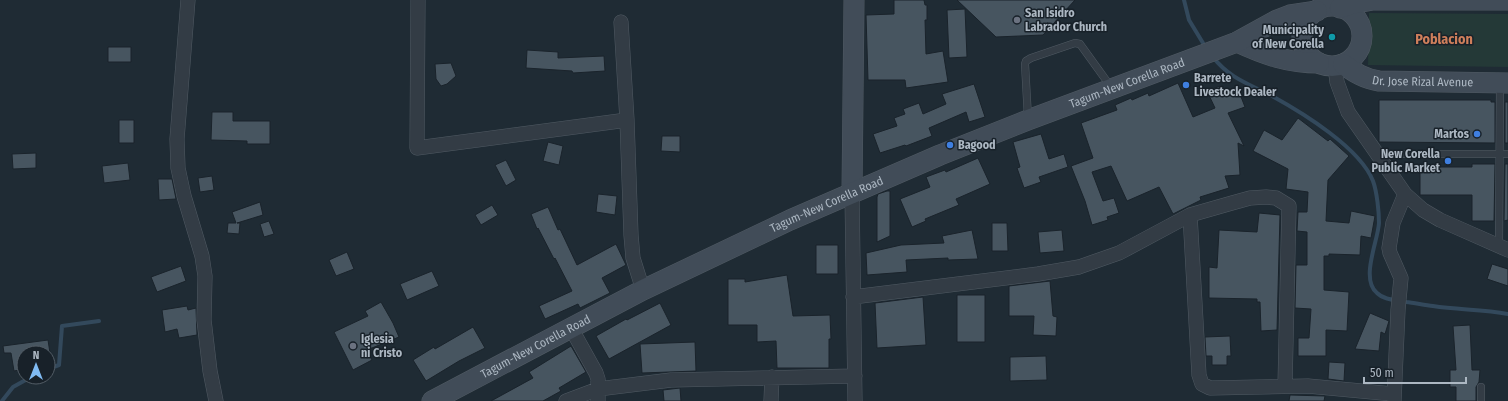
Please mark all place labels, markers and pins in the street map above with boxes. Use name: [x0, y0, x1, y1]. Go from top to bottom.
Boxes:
place label: San Isidro Labrador Church: [1025, 6, 1107, 34]
marker: San Isidro Labrador Church: [1012, 15, 1022, 25]
place label: Municipality of New Corella: [1252, 23, 1324, 51]
marker: Municipality of New Corella: [1327, 32, 1337, 42]
place label: Barrete Livestock Dealer: [1194, 71, 1277, 99]
marker: Barrete Livestock Dealer: [1181, 80, 1191, 90]
place label: Martos: [1434, 127, 1470, 141]
marker: Martos: [1472, 129, 1482, 139]
place label: Bagood: [958, 138, 996, 152]
marker: Bagood: [945, 140, 955, 150]
place label: New Corella Public Market: [1372, 147, 1441, 175]
marker: New Corella Public Market: [1443, 156, 1453, 166]
place label: Iglesia ni Cristo: [361, 332, 403, 360]
marker: Iglesia ni Cristo: [348, 341, 358, 351]

